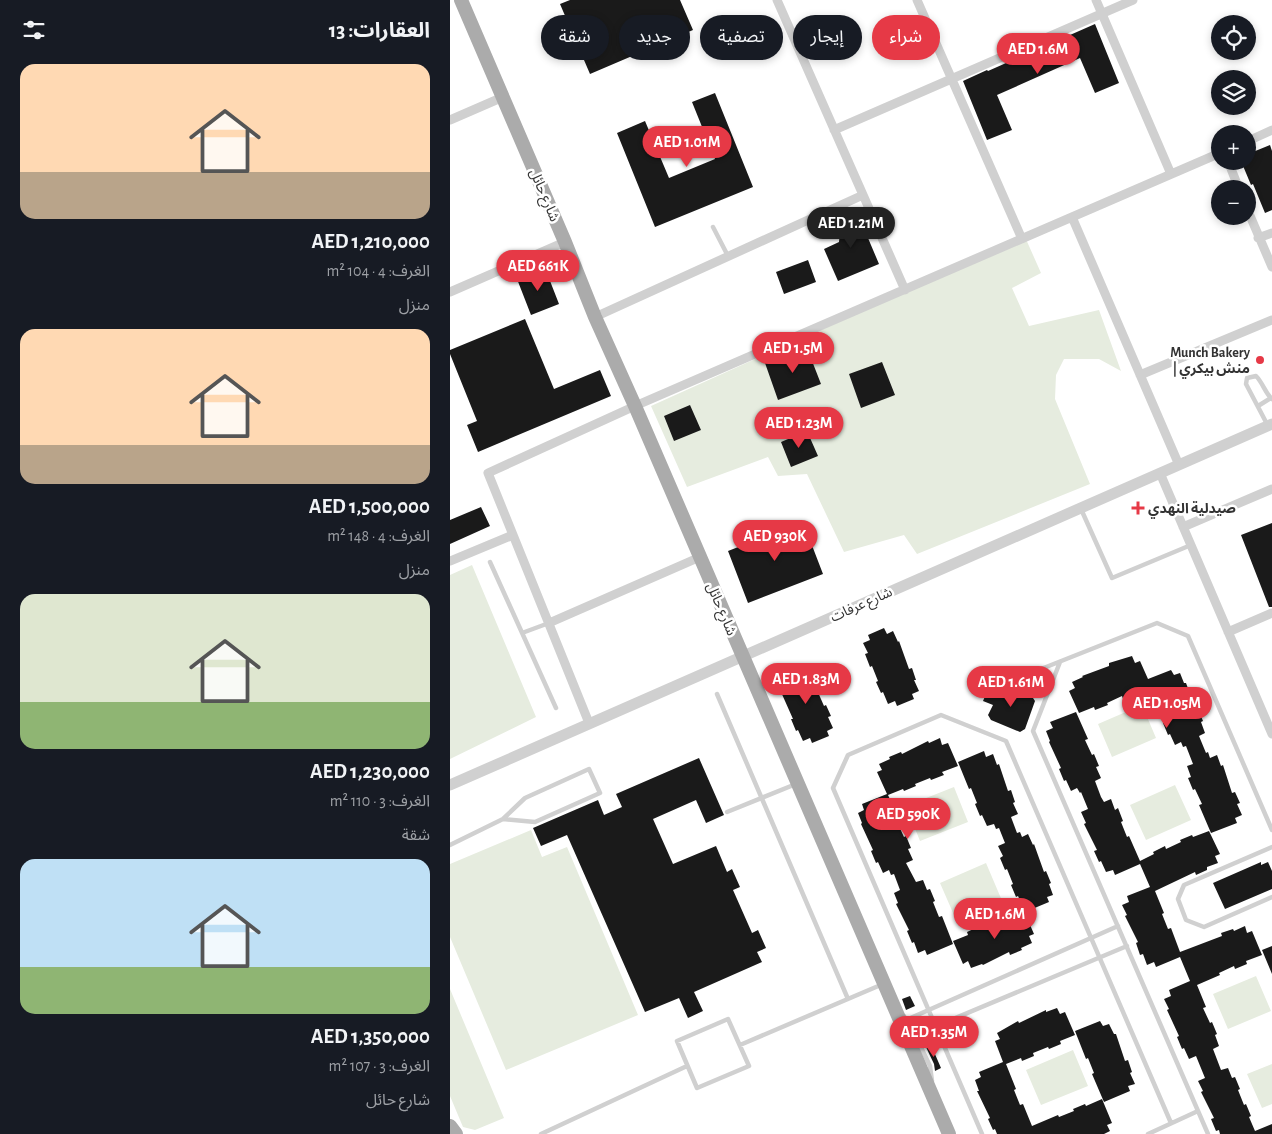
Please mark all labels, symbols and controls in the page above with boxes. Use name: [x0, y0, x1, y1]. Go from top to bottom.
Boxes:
chip: شقة: [541, 15, 609, 60]
chip: جديد: [619, 15, 690, 60]
chip: تصفية: [700, 15, 783, 60]
chip: إيجار: [793, 15, 862, 60]
chip: شراء: [872, 15, 940, 60]
map controls: [1211, 15, 1256, 225]
button: locate: [1211, 15, 1256, 60]
icon: filters: [20, 16, 48, 44]
text: العقارات: 13: [329, 20, 430, 41]
pin: AED 1.6M: [986, 32, 1090, 75]
text: AED 1.6M: [1008, 41, 1068, 57]
button: layers: [1211, 70, 1256, 115]
icon: home: [180, 96, 270, 186]
button: +: [1211, 125, 1256, 170]
pin: AED 1.01M: [630, 126, 744, 168]
text: AED 1.01M: [654, 134, 720, 150]
street label: شارع حائل: [524, 167, 561, 225]
button: −: [1211, 180, 1256, 225]
pin: AED 1.21M: [794, 206, 908, 249]
text: AED 1.21M: [818, 215, 884, 231]
text: AED 1,210,000: [311, 231, 430, 252]
pin: AED 661K: [486, 250, 590, 292]
text: AED 661K: [507, 258, 569, 274]
text: الغرف: 4 · 104 m²: [326, 263, 430, 279]
text: منزل: [399, 297, 430, 313]
pin: AED 1.5M: [741, 332, 845, 374]
text: AED 1.5M: [763, 340, 823, 356]
place label: Munch Bakery | منش بيكري: [1170, 346, 1251, 379]
marker: Munch Bakery | منش بيكري: [1254, 354, 1266, 366]
icon: home: [180, 361, 270, 451]
pin: AED 1.23M: [742, 406, 856, 449]
text: AED 1.23M: [765, 415, 833, 431]
text: AED 1,500,000: [309, 496, 430, 517]
place label: صيدلية النهدي: [1148, 501, 1236, 519]
marker: صيدلية النهدي: [1132, 502, 1144, 514]
pin: AED 930K: [723, 520, 827, 562]
text: الغرف: 4 · 148 m²: [327, 528, 430, 544]
text: AED 930K: [744, 528, 806, 544]
text: منزل: [399, 562, 430, 578]
street label: شارع حائل: [701, 581, 738, 639]
street label: شارع عرفات: [828, 585, 896, 627]
icon: home: [180, 626, 270, 716]
pin: AED 1.83M: [749, 662, 863, 705]
pin: AED 1.61M: [954, 666, 1068, 708]
text: AED 1.83M: [772, 671, 840, 687]
text: AED 1.61M: [978, 674, 1044, 690]
pin: AED 1.05M: [1110, 686, 1224, 729]
text: AED 1.05M: [1133, 695, 1201, 711]
text: AED 1,230,000: [310, 761, 430, 782]
text: الغرف: 3 · 110 m²: [330, 793, 430, 809]
pin: AED 590K: [856, 798, 960, 840]
text: AED 590K: [877, 806, 939, 822]
text: شقة: [402, 827, 430, 843]
icon: home: [180, 891, 270, 981]
pin: AED 1.6M: [943, 898, 1047, 940]
text: AED 1.6M: [965, 906, 1025, 922]
pin: AED 1.35M: [877, 1016, 991, 1058]
text: AED 1.35M: [901, 1024, 967, 1040]
text: AED 1,350,000: [311, 1026, 430, 1047]
text: الغرف: 3 · 107 m²: [329, 1058, 430, 1074]
text: شارع حائل: [366, 1092, 430, 1108]

